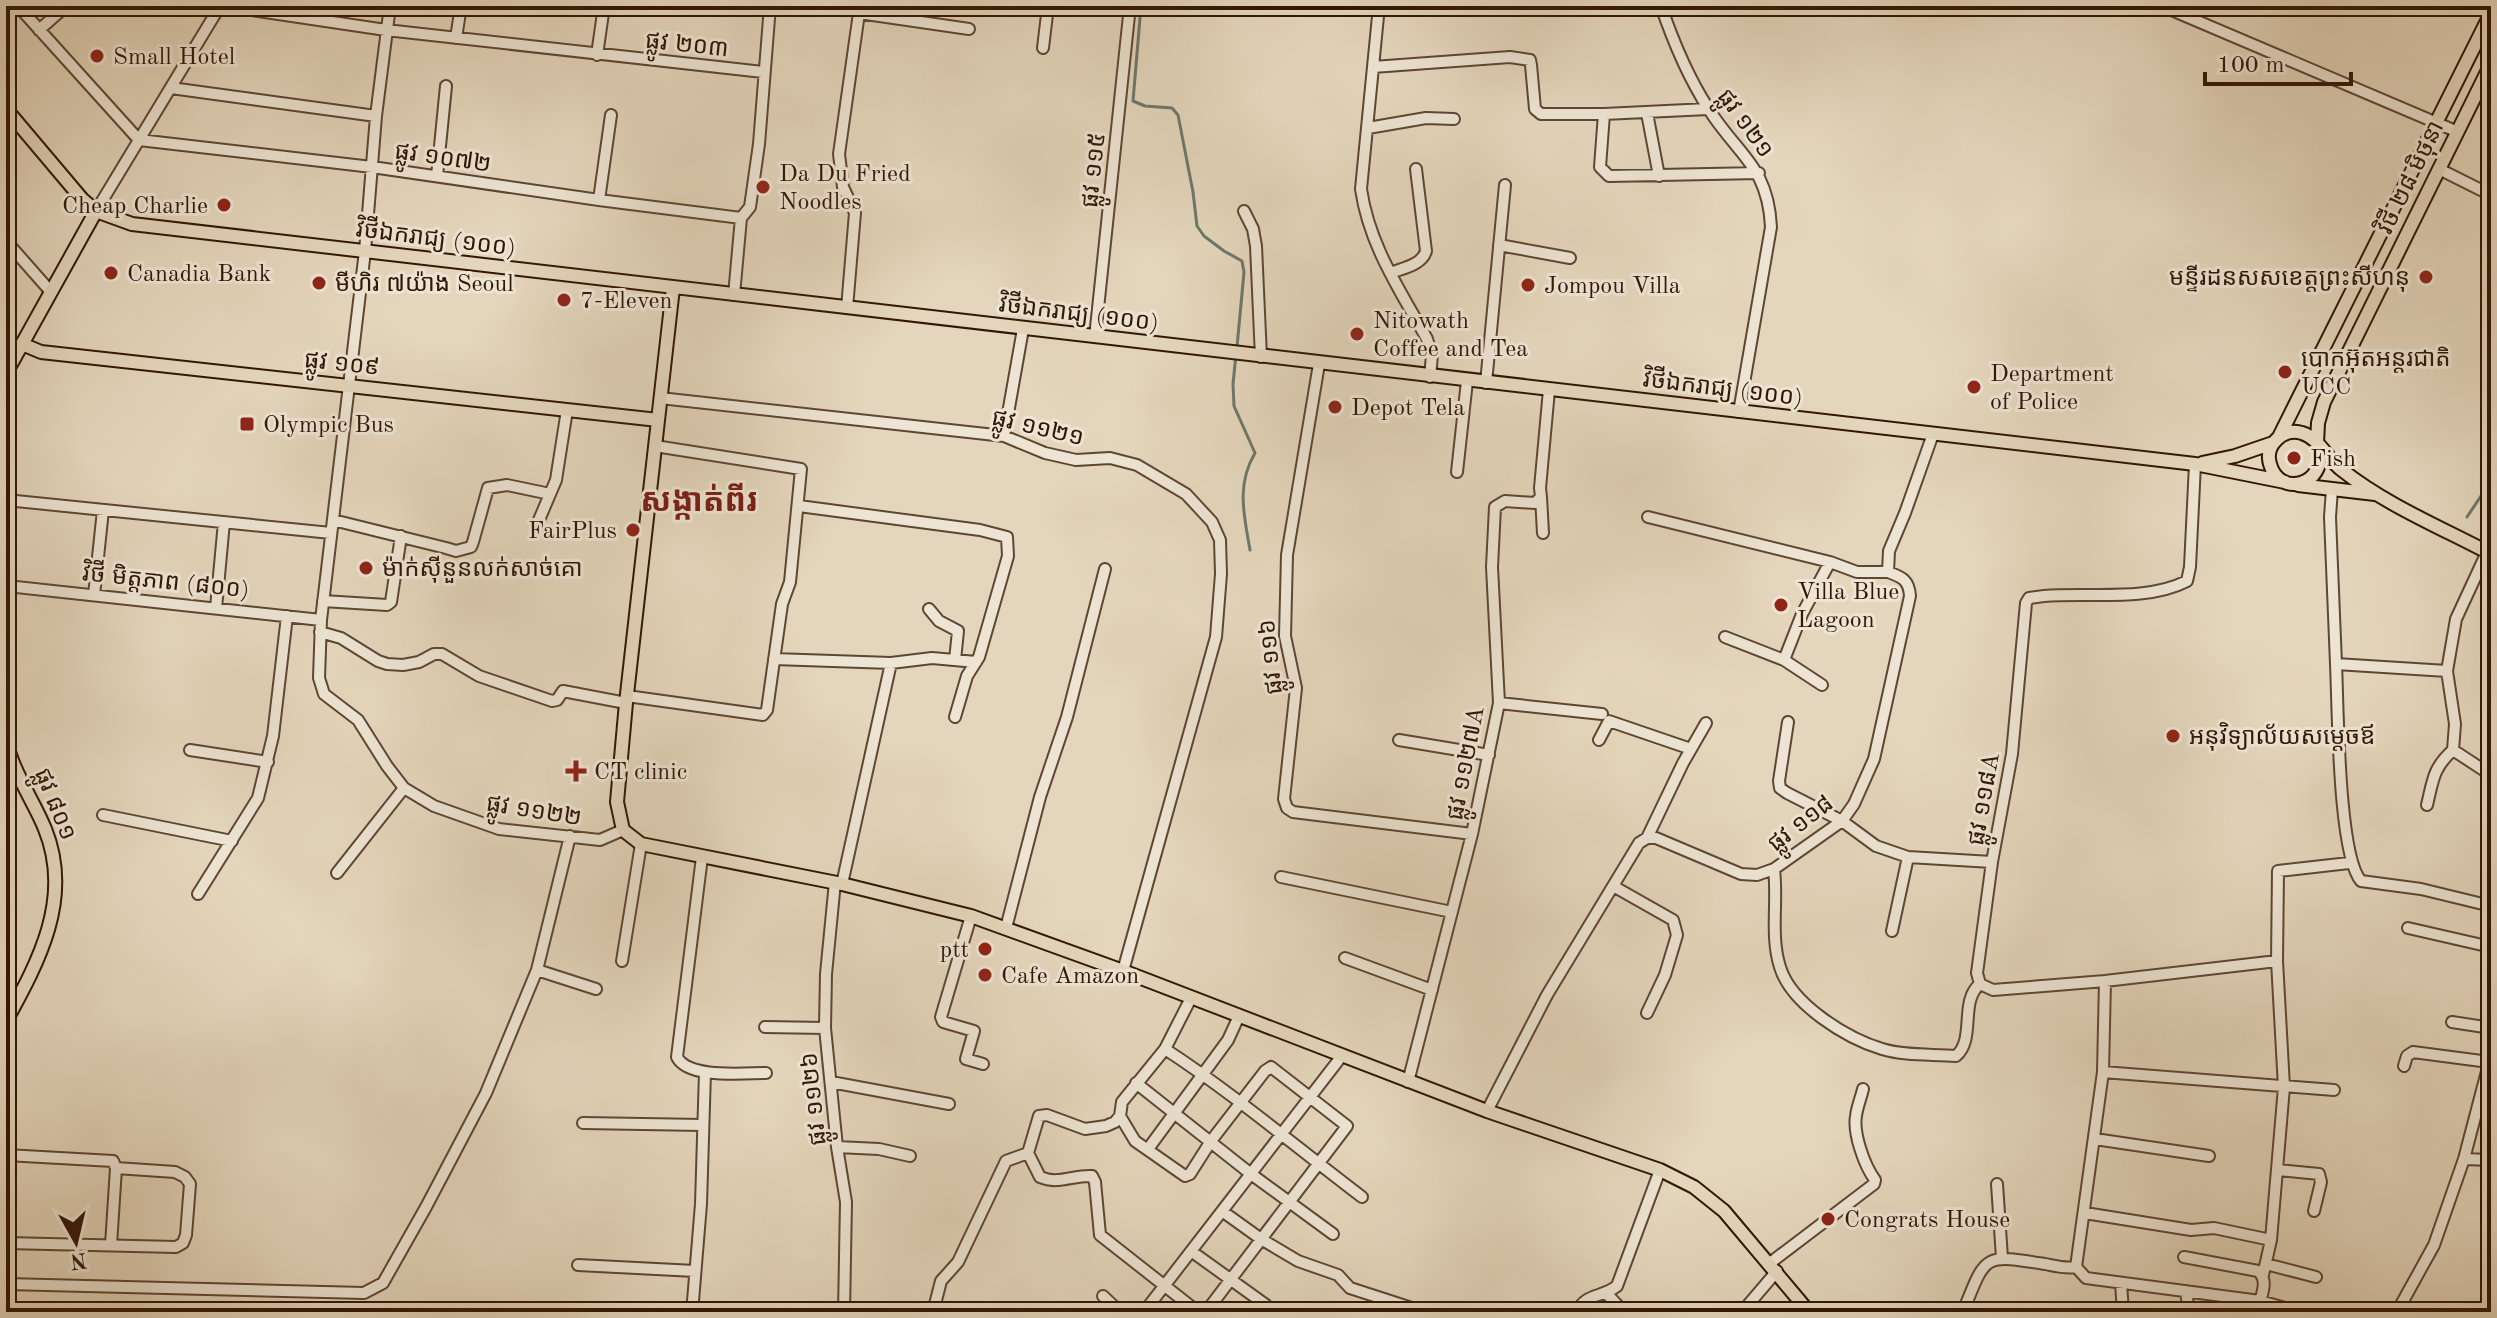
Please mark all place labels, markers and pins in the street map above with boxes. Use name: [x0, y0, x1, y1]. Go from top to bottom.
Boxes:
place label: Small Hotel: [113, 46, 235, 70]
marker: Small Hotel: [88, 47, 106, 65]
place label: Da Du Fried Noodles: [779, 163, 911, 215]
marker: Da Du Fried Noodles: [754, 178, 772, 196]
place label: Cheap Charlie: [62, 195, 208, 219]
marker: Cheap Charlie: [215, 196, 233, 214]
place label: Canadia Bank: [127, 263, 271, 287]
marker: Canadia Bank: [102, 264, 120, 282]
place label: មន្ទីរដនសសខេត្តព្រះសីហនុ: [2169, 264, 2410, 292]
marker: មន្ទីរដនសសខេត្តព្រះសីហនុ: [2417, 268, 2435, 286]
place label: មីហិរ ៧យ៉ាង Seoul: [335, 270, 514, 297]
marker: មីហិរ ៧យ៉ាង Seoul: [310, 274, 328, 292]
place label: Jompou Villa: [1544, 275, 1681, 299]
marker: Jompou Villa: [1519, 276, 1537, 294]
place label: 7-Eleven: [580, 290, 672, 314]
marker: 7-Eleven: [555, 291, 573, 309]
place label: Nitowath Coffee and Tea: [1373, 310, 1528, 362]
marker: Nitowath Coffee and Tea: [1348, 325, 1366, 343]
place label: បោកអ៊ុតអន្តរជាតិ UCC: [2301, 346, 2451, 400]
place label: Department of Police: [1990, 363, 2114, 415]
marker: បោកអ៊ុតអន្តរជាតិ UCC: [2276, 363, 2294, 381]
marker: Department of Police: [1965, 378, 1983, 396]
place label: Depot Tela: [1351, 397, 1465, 421]
marker: Depot Tela: [1326, 398, 1344, 416]
place label: Olympic Bus: [263, 414, 394, 438]
marker: Olympic Bus: [238, 415, 256, 433]
place label: Fish: [2310, 448, 2356, 472]
marker: Fish: [2285, 449, 2303, 467]
place label: FairPlus: [528, 520, 617, 544]
marker: FairPlus: [624, 521, 642, 539]
place label: ម៉ាក់សុីនួនលក់សាច់គោ: [382, 555, 583, 583]
marker: ម៉ាក់សុីនួនលក់សាច់គោ: [357, 559, 375, 577]
place label: Villa Blue Lagoon: [1797, 581, 1899, 633]
marker: Villa Blue Lagoon: [1772, 596, 1790, 614]
place label: អនុវិទ្យាល័យសម្តេចឪ: [2189, 721, 2375, 751]
marker: អនុវិទ្យាល័យសម្តេចឪ: [2164, 727, 2182, 745]
marker: CT clinic: [565, 760, 587, 782]
place label: CT clinic: [594, 761, 687, 785]
place label: ptt: [940, 939, 969, 963]
marker: ptt: [976, 940, 994, 958]
place label: Cafe Amazon: [1001, 965, 1139, 989]
marker: Cafe Amazon: [976, 966, 994, 984]
place label: Congrats House: [1844, 1209, 2010, 1233]
marker: Congrats House: [1819, 1210, 1837, 1228]

